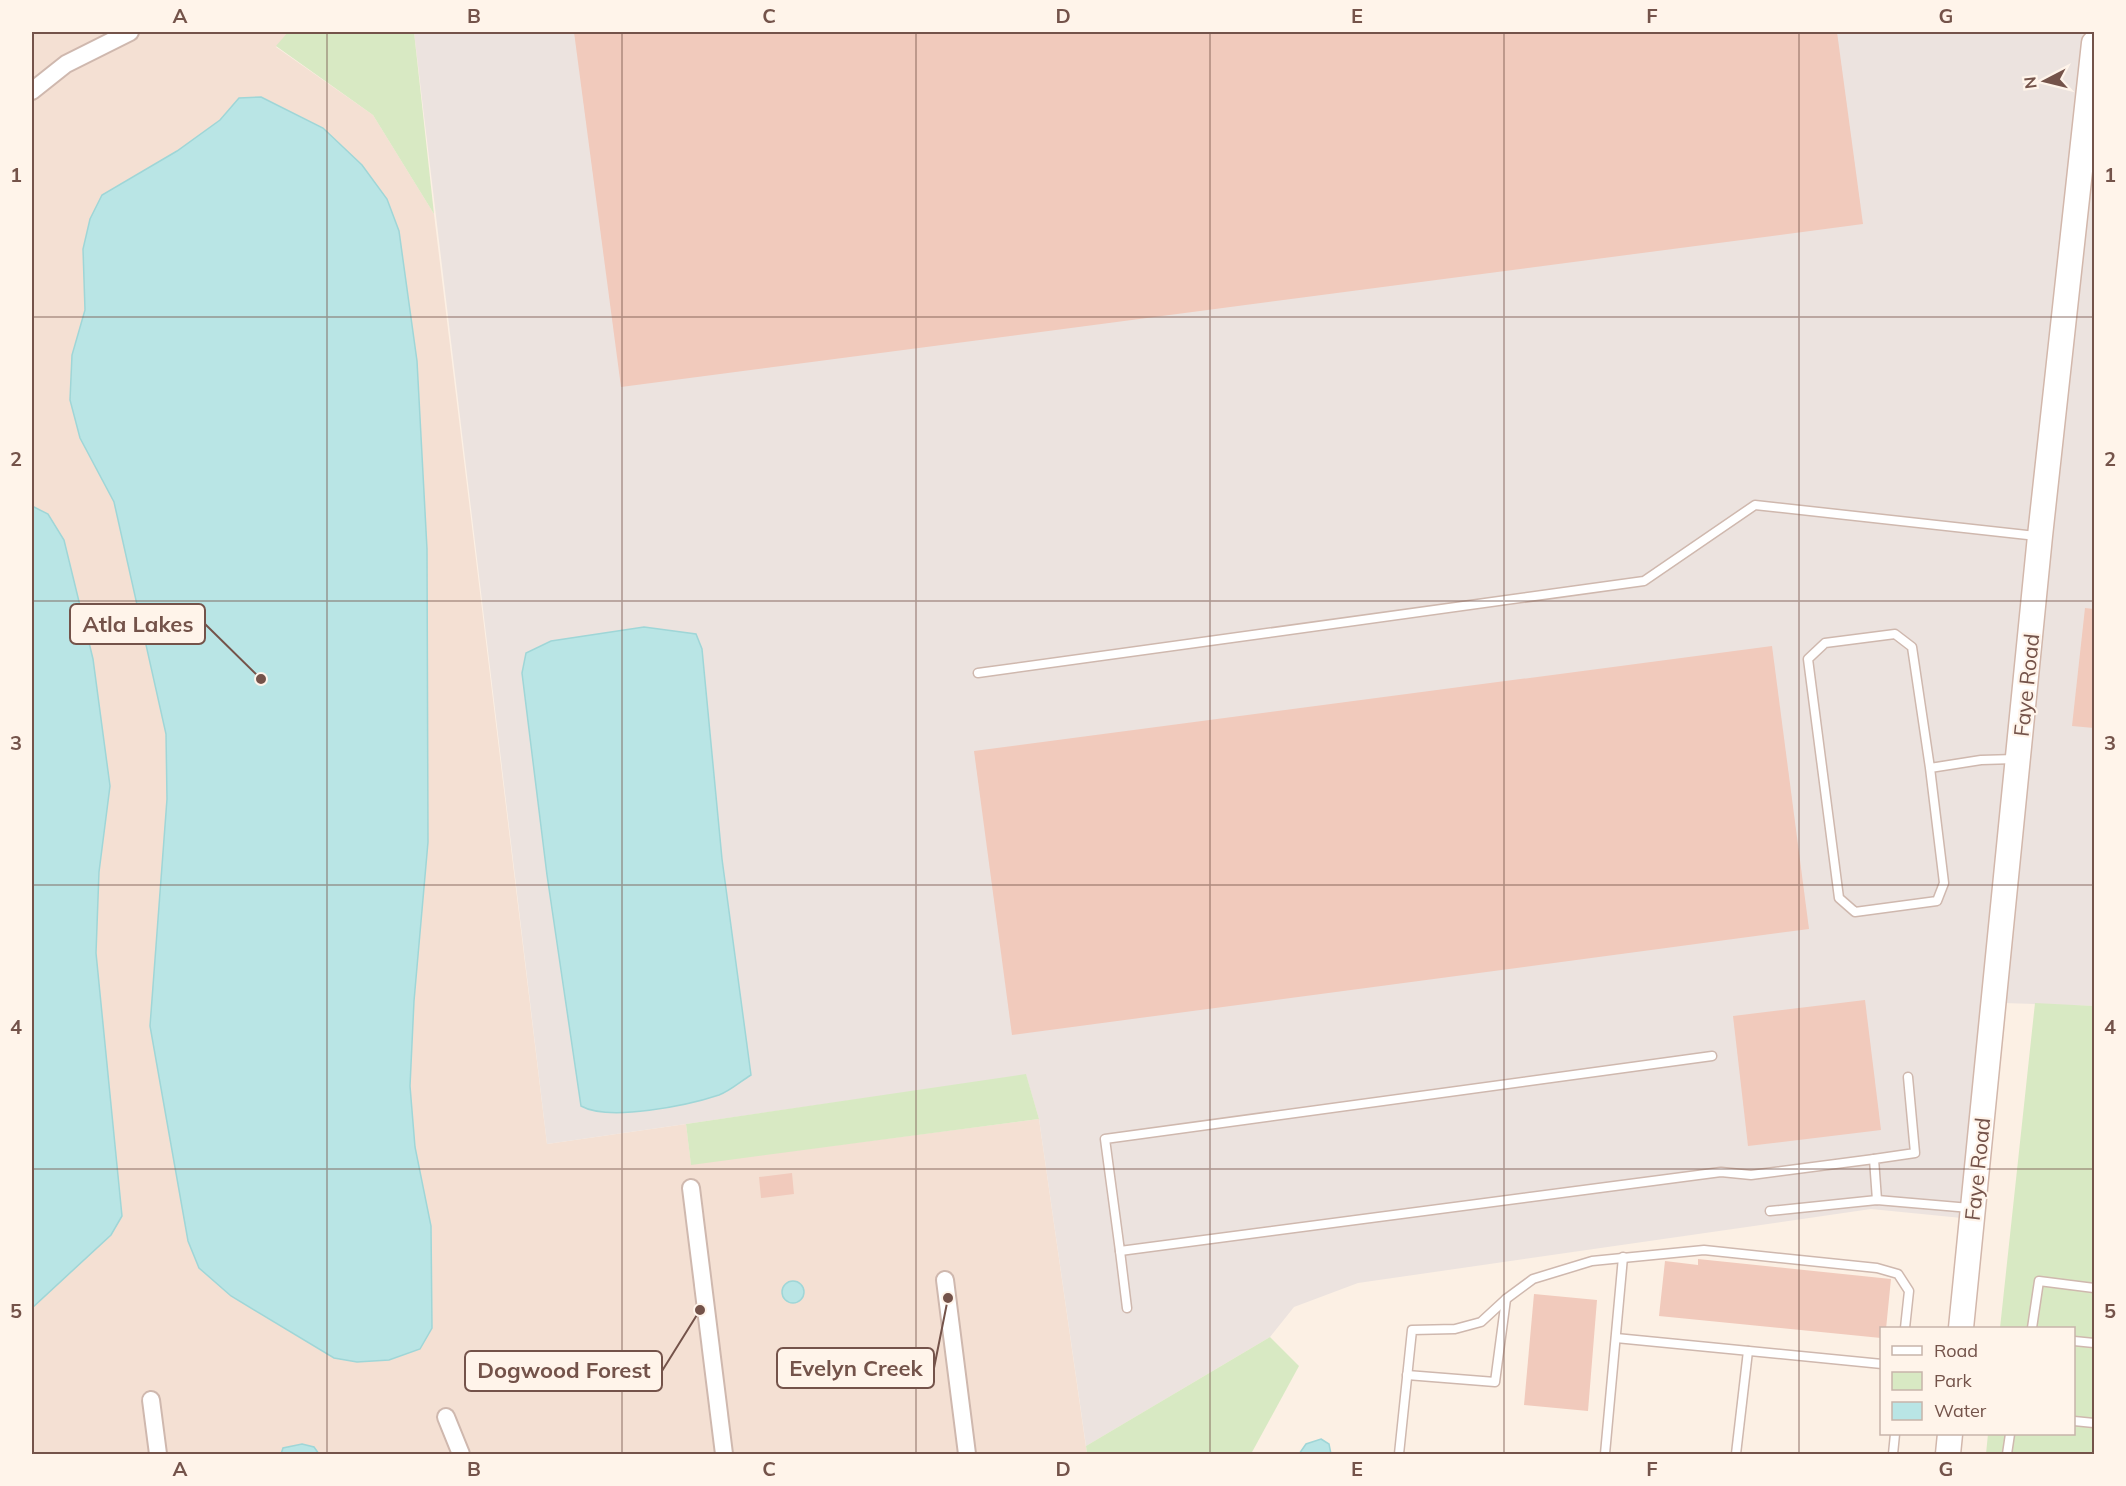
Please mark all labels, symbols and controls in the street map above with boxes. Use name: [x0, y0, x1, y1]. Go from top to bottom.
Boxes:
text: A: [173, 3, 188, 28]
text: B: [467, 3, 481, 28]
text: C: [762, 3, 776, 28]
text: D: [1055, 3, 1071, 28]
text: E: [1351, 3, 1363, 28]
text: F: [1646, 3, 1658, 28]
text: G: [1939, 3, 1953, 28]
north arrow: [2015, 51, 2075, 111]
text: N: [2019, 76, 2041, 90]
text: 1: [10, 162, 22, 187]
text: 1: [2104, 162, 2116, 187]
text: 2: [10, 446, 22, 471]
text: 2: [2104, 446, 2116, 471]
callout: Atla Lakes: [70, 604, 205, 644]
text: Atla Lakes: [83, 610, 193, 638]
street label: Faye Road: [2008, 632, 2044, 738]
text: 3: [10, 730, 22, 755]
text: 3: [2104, 730, 2116, 755]
text: 4: [10, 1014, 22, 1039]
text: 4: [2104, 1014, 2116, 1039]
street label: Faye Road: [1959, 1116, 1995, 1222]
text: 5: [10, 1298, 22, 1323]
text: 5: [2104, 1298, 2116, 1323]
legend: [1880, 1327, 2075, 1435]
text: Road: [1934, 1339, 1978, 1362]
callout: Evelyn Creek: [777, 1348, 934, 1388]
callout: Dogwood Forest: [465, 1351, 662, 1391]
text: Evelyn Creek: [789, 1354, 924, 1382]
text: Dogwood Forest: [477, 1356, 651, 1384]
text: Park: [1934, 1369, 1973, 1392]
text: Water: [1934, 1399, 1987, 1422]
text: A: [173, 1456, 188, 1481]
text: B: [467, 1456, 481, 1481]
text: C: [762, 1456, 776, 1481]
text: D: [1055, 1456, 1071, 1481]
text: E: [1351, 1456, 1363, 1481]
text: F: [1646, 1456, 1658, 1481]
text: G: [1939, 1456, 1953, 1481]

